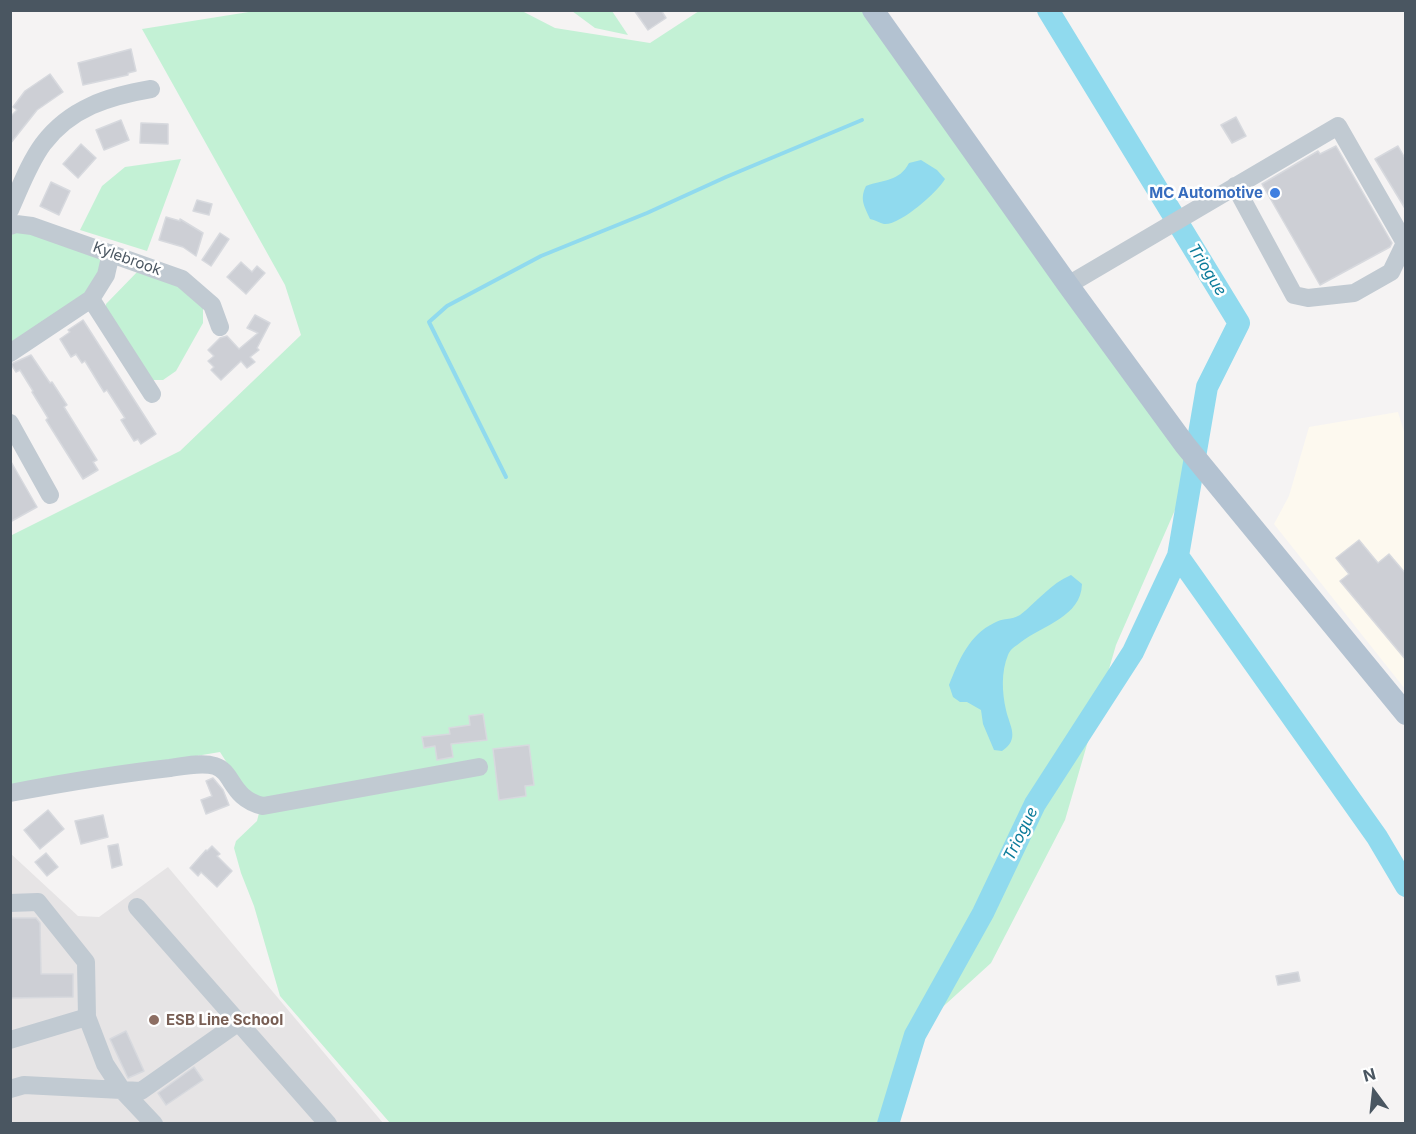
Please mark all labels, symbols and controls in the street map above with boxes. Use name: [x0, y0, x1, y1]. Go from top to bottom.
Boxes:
place label: MC Automotive: [1149, 184, 1263, 202]
marker: MC Automotive: [1268, 186, 1282, 200]
street label: Kylebrook: [90, 238, 164, 280]
water label: Triogue: [1184, 240, 1230, 300]
water label: Triogue: [1000, 804, 1042, 864]
place label: ESB Line School: [166, 1011, 283, 1029]
marker: ESB Line School: [147, 1013, 161, 1027]
north arrow: [1344, 1062, 1404, 1122]
text: N: [1361, 1063, 1378, 1086]

